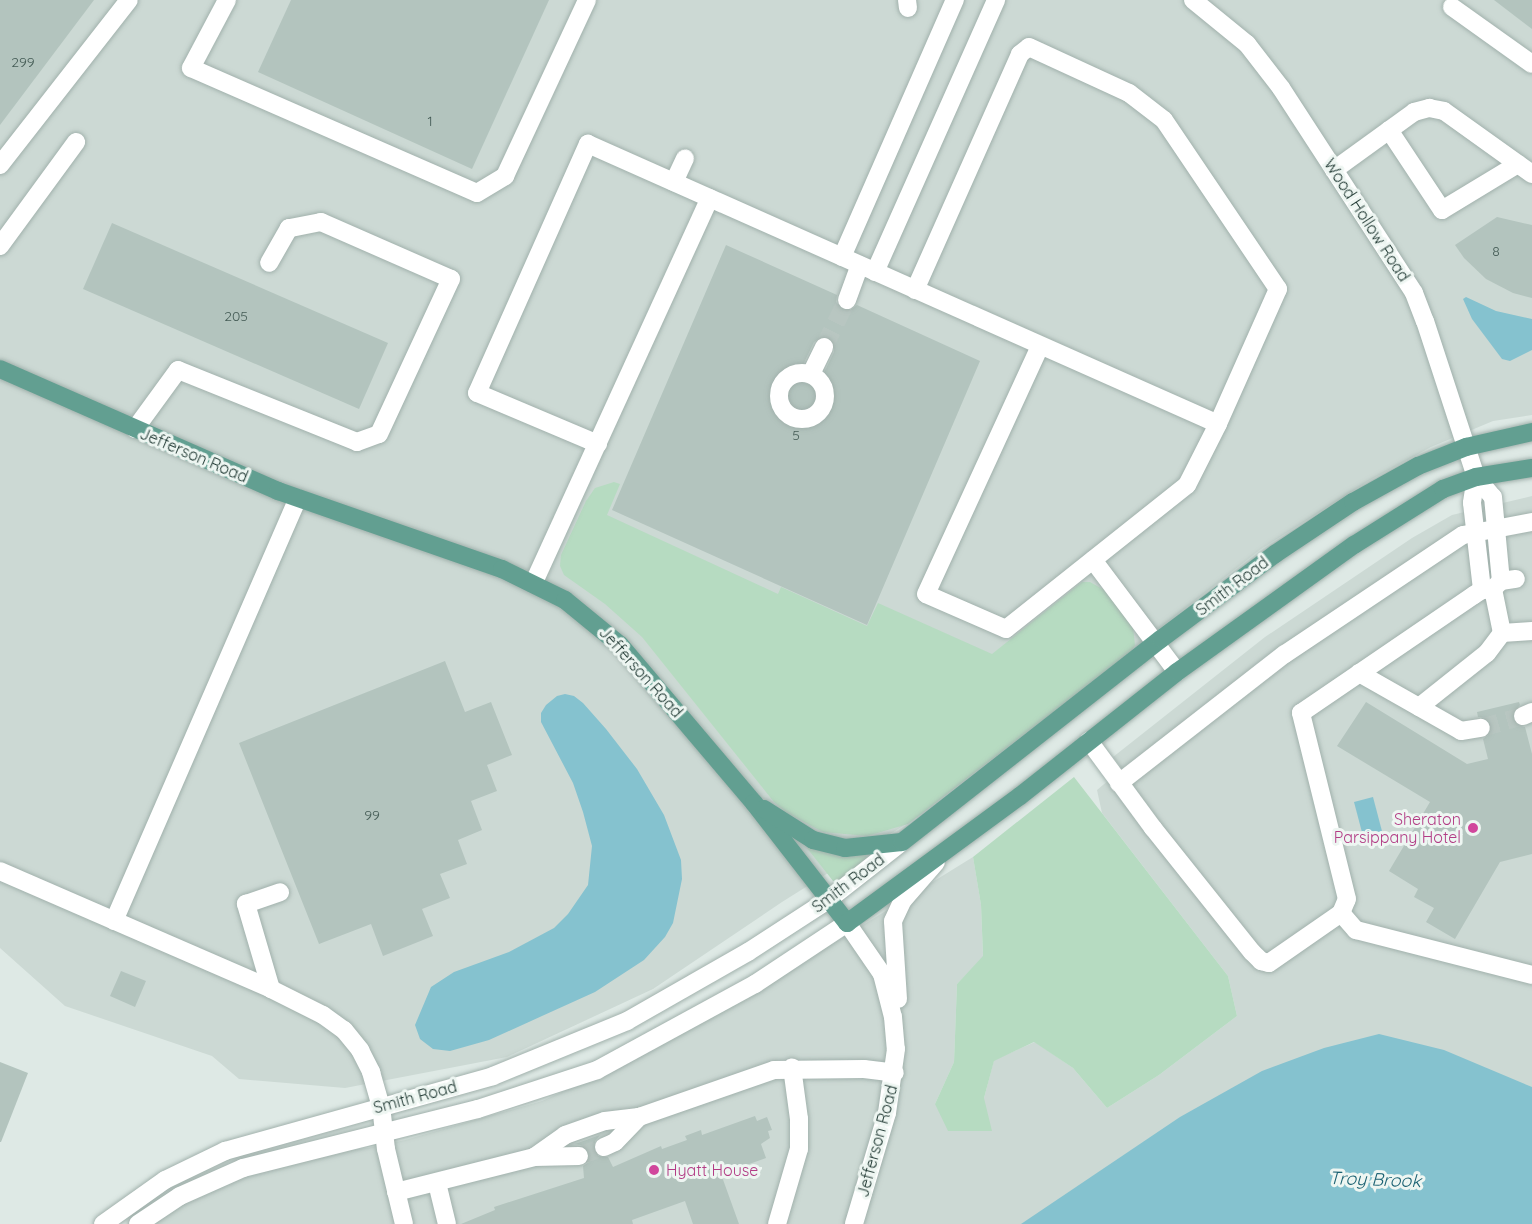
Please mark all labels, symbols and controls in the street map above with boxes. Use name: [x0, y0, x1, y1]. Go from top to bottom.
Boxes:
house number: 299: [11, 54, 35, 70]
house number: 1: [427, 113, 433, 129]
street label: Wood Hollow Road: [1320, 155, 1414, 285]
house number: 8: [1492, 243, 1500, 259]
house number: 205: [224, 308, 248, 324]
street label: Jefferson Road: [137, 424, 251, 486]
house number: 5: [792, 427, 800, 443]
street label: Smith Road: [1192, 553, 1272, 619]
street label: Jefferson Road: [595, 623, 687, 721]
house number: 99: [364, 807, 380, 823]
place label: Sheraton Parsippany Hotel: [1334, 809, 1461, 847]
marker: Sheraton Parsippany Hotel: [1466, 821, 1480, 835]
street label: Smith Road: [808, 850, 888, 916]
street label: Smith Road: [371, 1077, 459, 1117]
street label: Jefferson Road: [853, 1083, 901, 1199]
place label: Hyatt House: [666, 1160, 758, 1180]
marker: Hyatt House: [647, 1163, 661, 1177]
water label: Troy Brook: [1329, 1168, 1421, 1192]

